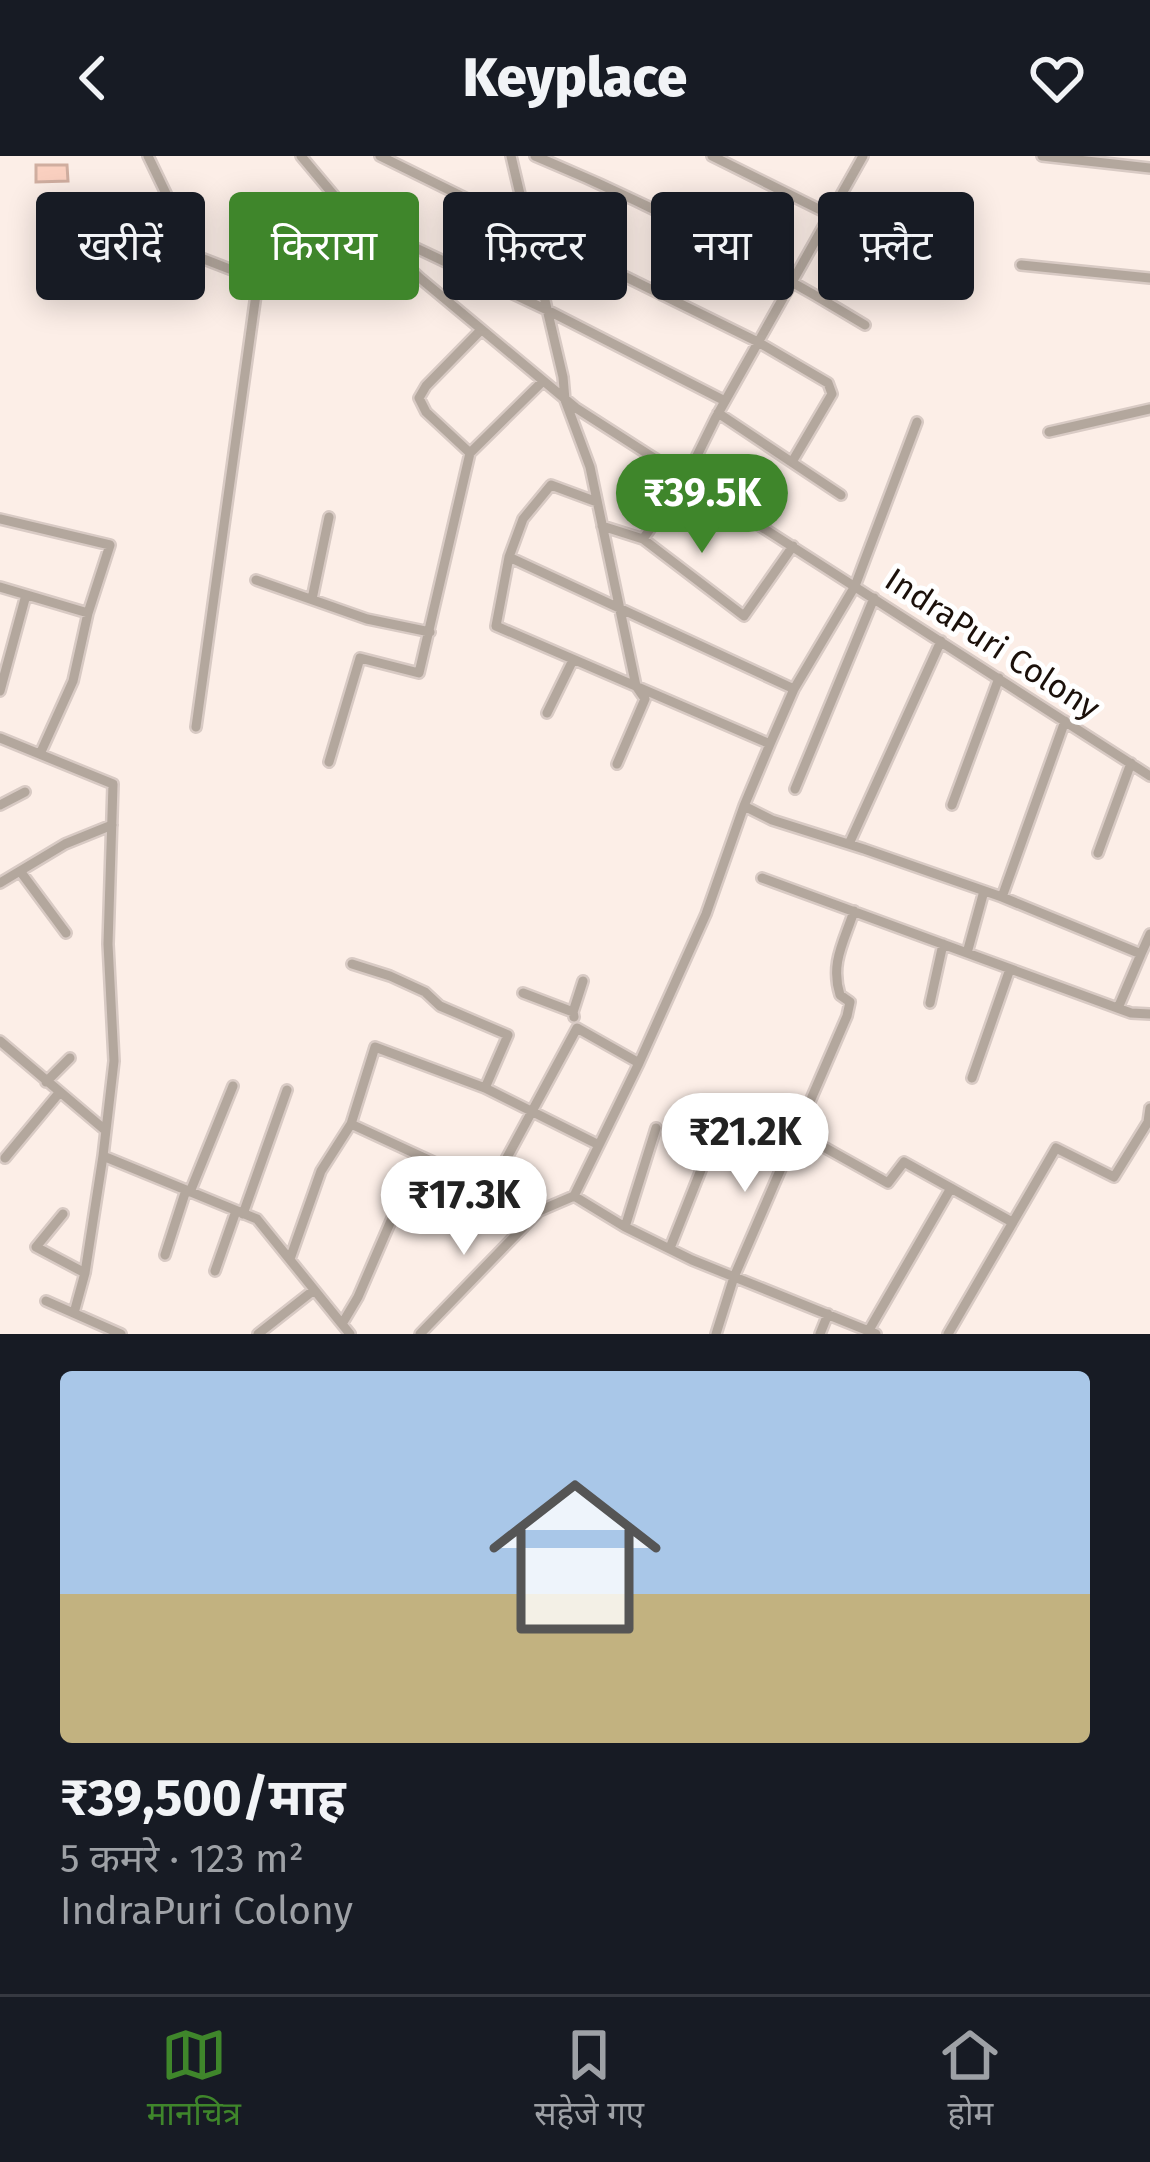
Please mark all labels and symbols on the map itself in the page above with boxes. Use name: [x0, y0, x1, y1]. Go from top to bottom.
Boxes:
pin: ₹39.5K: [604, 454, 800, 556]
street label: IndraPuri Colony: [878, 560, 1107, 728]
pin: ₹21.2K: [647, 1093, 843, 1195]
pin: ₹17.3K: [366, 1156, 562, 1258]

